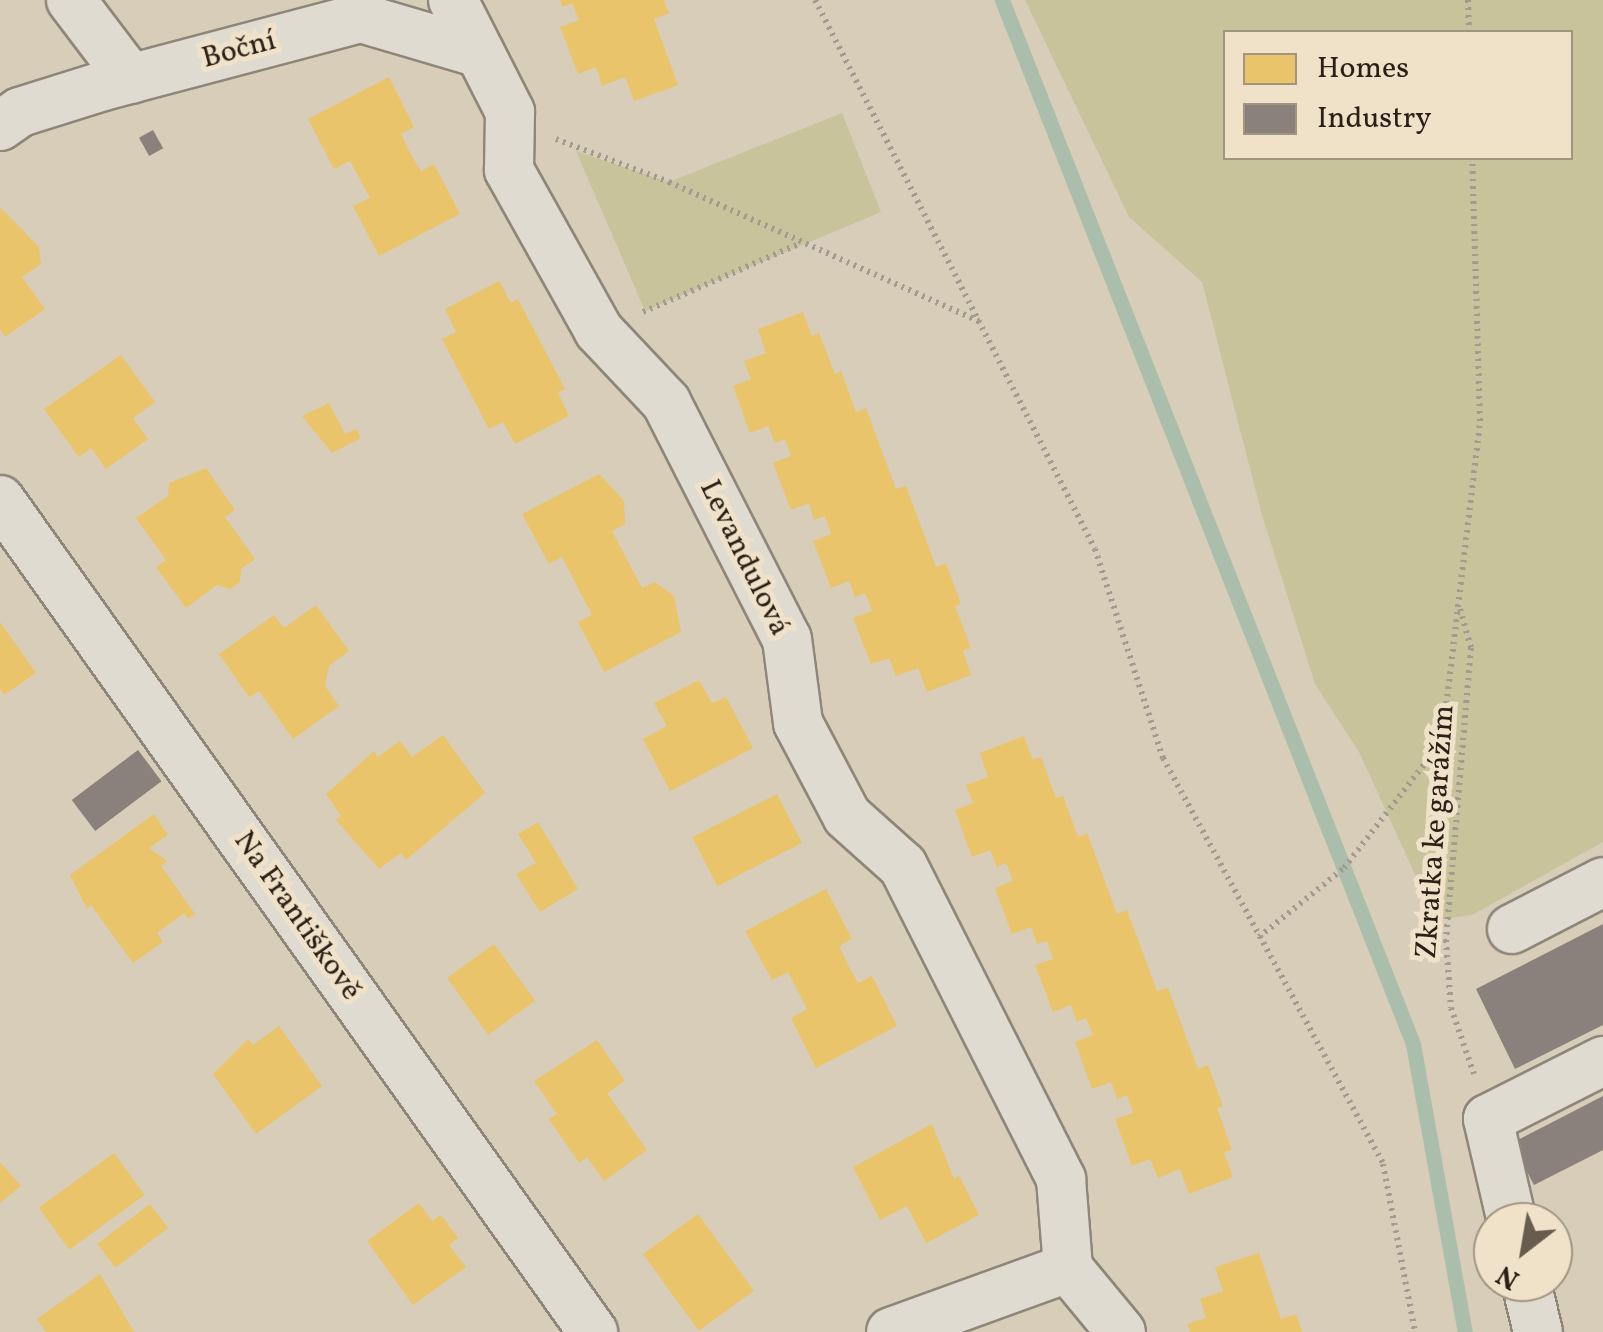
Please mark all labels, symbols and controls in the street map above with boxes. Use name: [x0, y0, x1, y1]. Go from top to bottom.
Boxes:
street label: Boční: [198, 23, 280, 77]
legend: [1223, 30, 1573, 160]
text: Homes: [1317, 48, 1409, 90]
text: Industry: [1317, 98, 1432, 140]
street label: Levandulová: [691, 474, 797, 642]
street label: Zkratka ke garážím: [1409, 704, 1463, 960]
street label: Na Františkově: [225, 824, 369, 1008]
north arrow: [1473, 1202, 1573, 1302]
text: N: [1490, 1254, 1527, 1298]

